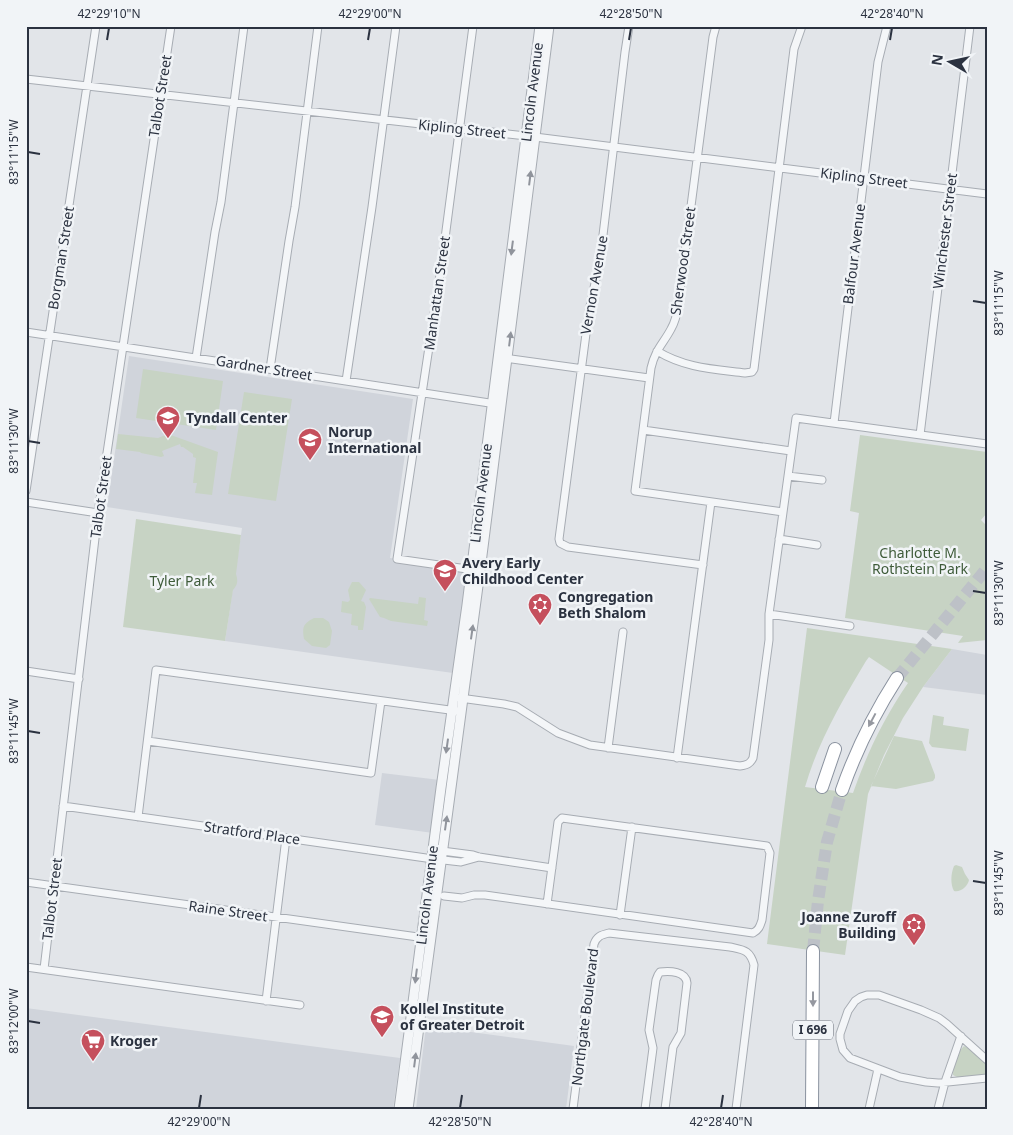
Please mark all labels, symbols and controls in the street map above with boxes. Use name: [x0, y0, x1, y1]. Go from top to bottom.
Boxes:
text: 42°29'10"N: [77, 5, 141, 22]
text: 42°29'00"N: [338, 5, 402, 22]
text: 42°28'50"N: [599, 5, 663, 22]
text: 42°28'40"N: [860, 5, 924, 22]
north arrow: [926, 38, 976, 88]
street label: Lincoln Avenue: [516, 41, 547, 143]
street label: Talbot Street: [144, 53, 175, 138]
text: N: [926, 53, 947, 67]
street label: Kipling Street: [417, 114, 507, 143]
text: 83°11'15"W: [5, 119, 22, 185]
street label: Kipling Street: [819, 163, 909, 192]
one-way arrow: [526, 169, 534, 185]
street label: Winchester Street: [928, 172, 961, 290]
street label: Balfour Avenue: [838, 203, 869, 305]
street label: Borgman Street: [43, 205, 78, 311]
street label: Sherwood Street: [665, 205, 700, 316]
street label: Vernon Avenue: [575, 234, 612, 336]
street label: Manhattan Street: [419, 235, 454, 351]
one-way arrow: [508, 241, 516, 257]
text: 83°11'15"W: [990, 270, 1007, 336]
one-way arrow: [506, 331, 514, 347]
street label: Gardner Street: [215, 351, 314, 384]
school or university icon: Tyndall Center: [155, 405, 181, 439]
text: 83°11'30"W: [5, 408, 22, 474]
place label: Tyndall Center: [186, 408, 288, 427]
place label: Norup International: [328, 422, 421, 457]
school or university icon: Norup International: [297, 427, 323, 461]
street label: Lincoln Avenue: [465, 442, 496, 544]
street label: Talbot Street: [85, 455, 116, 539]
park label: Charlotte M. Rothstein Park: [872, 543, 969, 578]
place label: Avery Early Childhood Center: [462, 553, 584, 588]
school or university icon: Avery Early Childhood Center: [432, 558, 458, 592]
text: 83°11'30"W: [990, 560, 1007, 626]
park label: Tyler Park: [149, 571, 215, 590]
place label: Congregation Beth Shalom: [558, 587, 653, 622]
synagogue icon: Congregation Beth Shalom: [527, 592, 553, 626]
one-way arrow: [468, 624, 476, 640]
text: 83°11'45"W: [5, 698, 22, 764]
one-way arrow: [868, 713, 876, 727]
one-way arrow: [443, 738, 451, 754]
one-way arrow: [442, 815, 450, 831]
street label: Stratford Place: [203, 816, 301, 849]
street label: Lincoln Avenue: [411, 844, 442, 946]
text: 83°11'45"W: [990, 850, 1007, 916]
street label: Talbot Street: [37, 857, 66, 941]
street label: Raine Street: [187, 896, 269, 925]
place label: Joanne Zuroff Building: [799, 907, 897, 942]
synagogue icon: Joanne Zuroff Building: [901, 912, 927, 946]
street label: Northgate Boulevard: [567, 947, 602, 1087]
one-way arrow: [412, 968, 420, 984]
text: 83°12'00"W: [5, 988, 22, 1054]
one-way arrow: [809, 992, 817, 1008]
place label: Kollel Institute of Greater Detroit: [400, 999, 525, 1034]
school or university icon: Kollel Institute of Greater Detroit: [369, 1004, 395, 1038]
road number: I 696: [793, 1020, 833, 1040]
supermarket icon: Kroger: [80, 1028, 106, 1062]
place label: Kroger: [110, 1031, 158, 1050]
one-way arrow: [411, 1052, 419, 1068]
text: 42°29'00"N: [167, 1113, 231, 1130]
text: 42°28'50"N: [428, 1113, 492, 1130]
text: 42°28'40"N: [689, 1113, 753, 1130]

